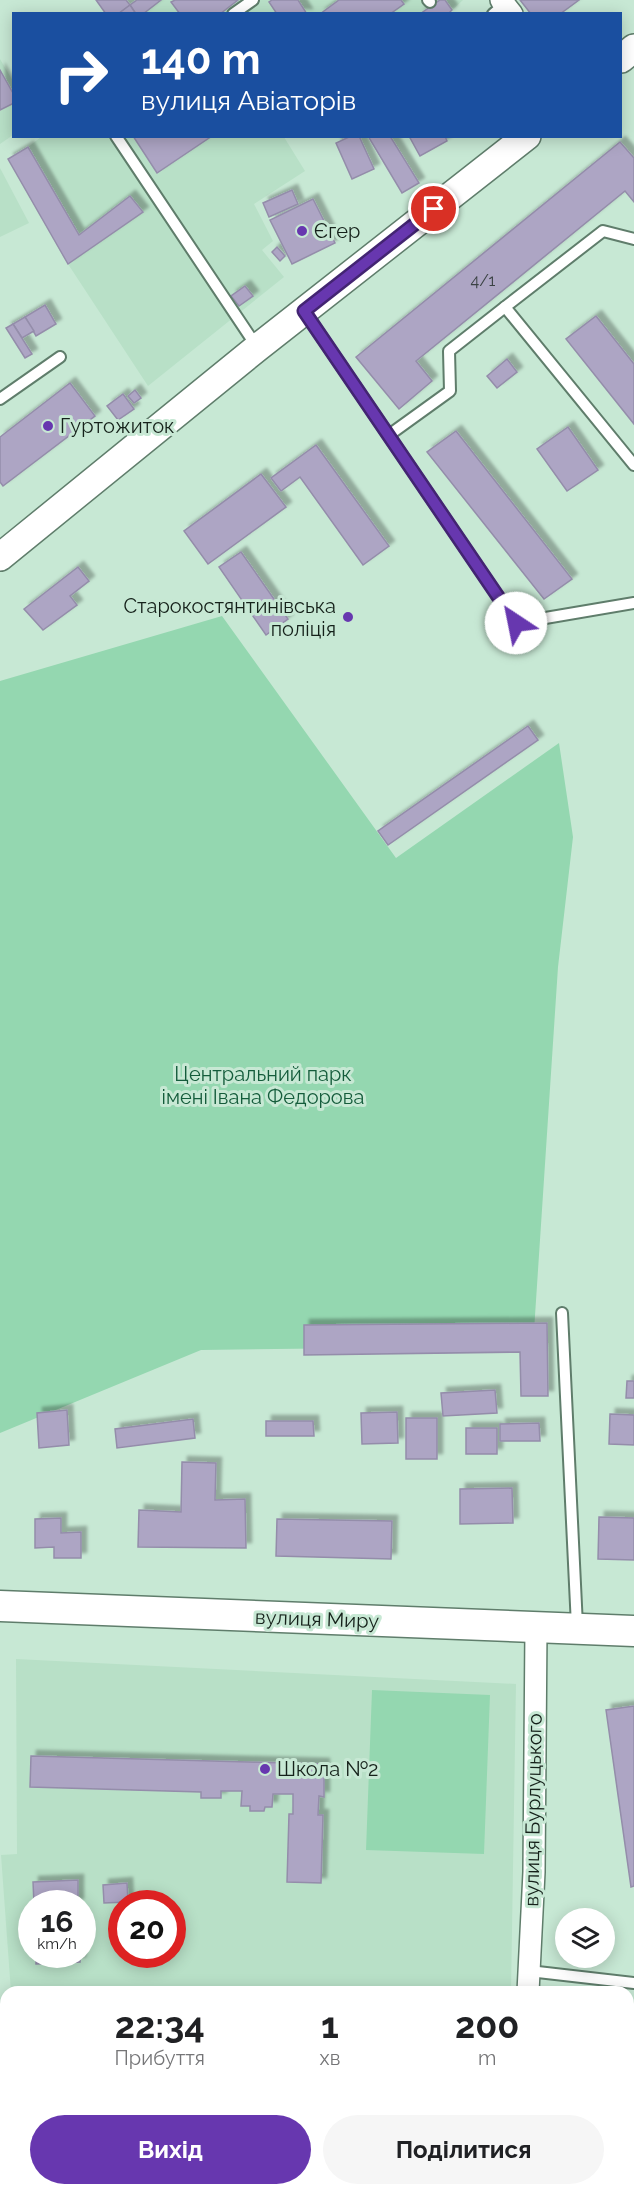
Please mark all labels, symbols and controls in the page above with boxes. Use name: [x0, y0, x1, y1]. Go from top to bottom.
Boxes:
text: 140 m: [141, 35, 261, 84]
icon: right: [42, 36, 120, 114]
text: вулиця Авіаторів: [141, 85, 356, 116]
pin: [408, 183, 459, 234]
icon: arrive: [417, 192, 450, 225]
place label: Єгер: [314, 219, 360, 243]
marker: Єгер: [295, 224, 309, 238]
house number: 4/1: [471, 271, 496, 290]
place label: Гуртожиток: [60, 414, 174, 438]
marker: Гуртожиток: [41, 419, 55, 433]
position arrow: [484, 591, 548, 655]
place label: Старокостянтинівська поліція: [123, 594, 336, 641]
marker: Старокостянтинівська поліція: [341, 610, 355, 624]
park label: Центральний парк імені Івана Федорова: [162, 1062, 364, 1109]
street label: вулиця Миру: [255, 1605, 380, 1633]
street label: вулиця Бурлуцького: [519, 1713, 547, 1907]
place label: Школа №2: [277, 1757, 378, 1781]
marker: Школа №2: [258, 1762, 272, 1776]
speed limit sign: 20: [108, 1890, 186, 1968]
text: 16: [40, 1904, 74, 1939]
map controls: [555, 1908, 615, 1968]
button: layers: [555, 1908, 615, 1968]
text: km/h: [37, 1935, 77, 1953]
text: 22:34: [115, 2004, 205, 2046]
text: 1: [321, 2004, 339, 2046]
text: 200: [455, 2004, 519, 2046]
text: Прибуття: [115, 2046, 205, 2070]
text: хв: [320, 2046, 340, 2070]
text: m: [478, 2046, 496, 2070]
button: Вихід: [30, 2115, 311, 2184]
button: Поділитися: [323, 2115, 604, 2184]

